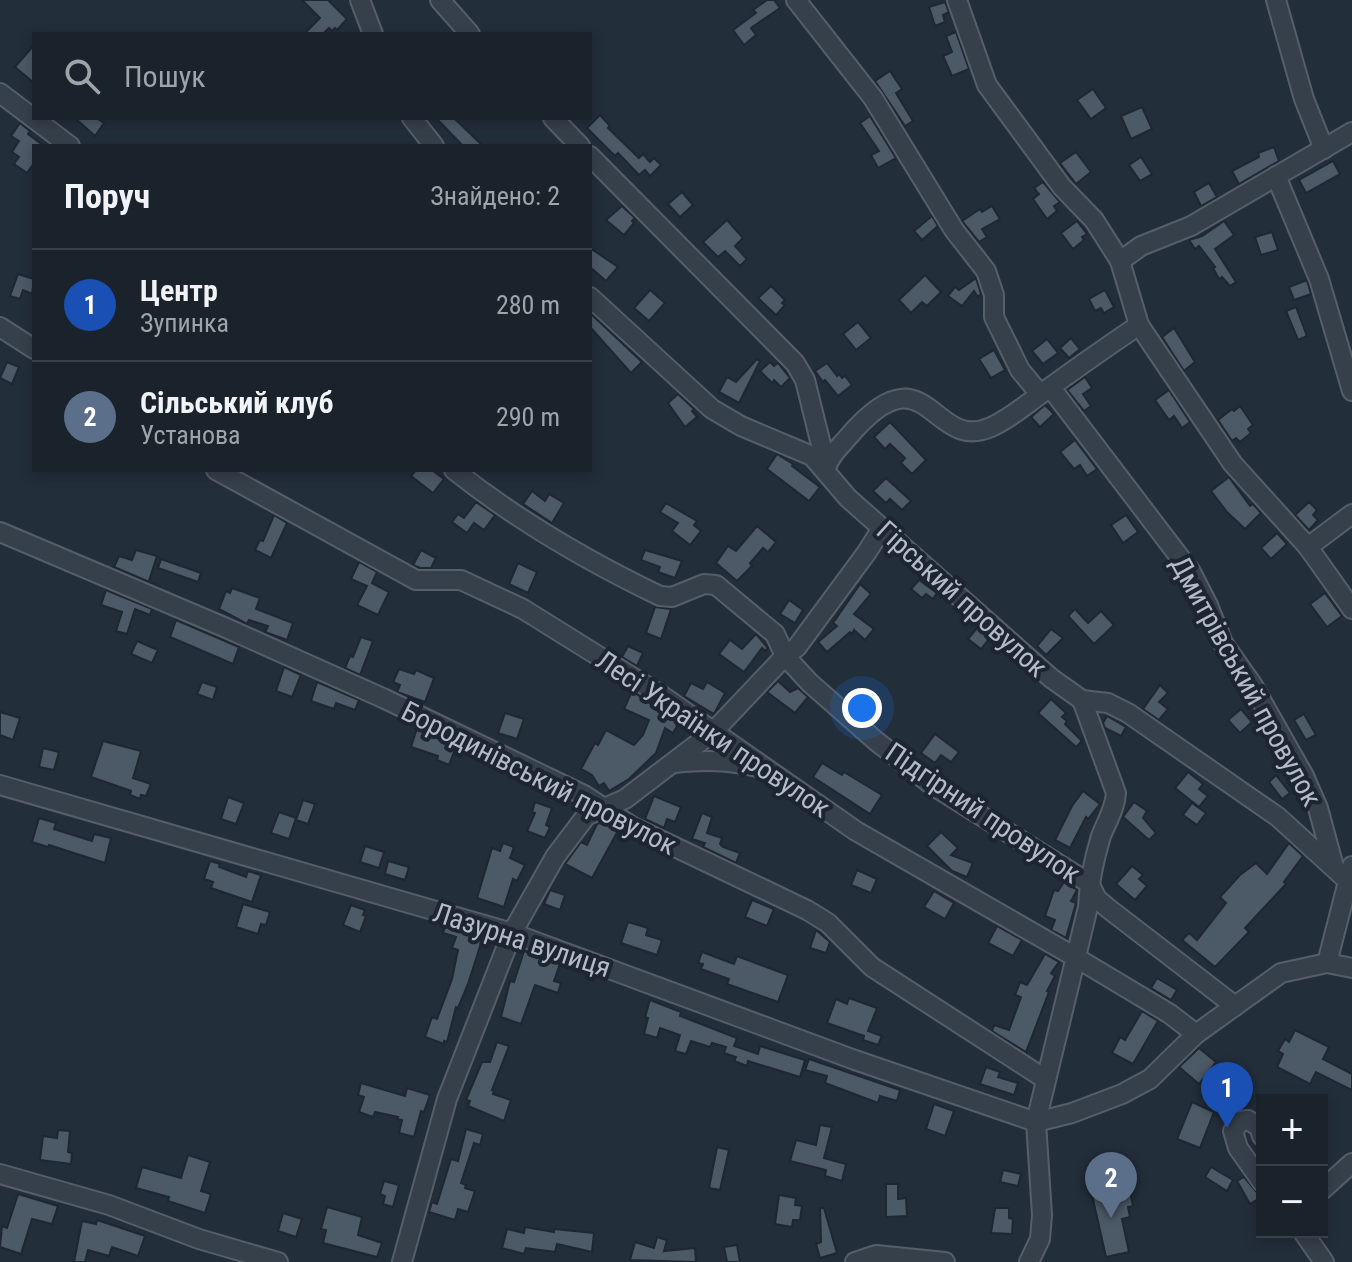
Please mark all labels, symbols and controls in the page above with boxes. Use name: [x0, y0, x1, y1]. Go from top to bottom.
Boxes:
search box: [32, 32, 592, 120]
icon: search: [60, 54, 104, 98]
text: Пошук: [124, 59, 206, 94]
text: Поруч: [64, 176, 150, 216]
text: Знайдено: 2: [430, 181, 560, 211]
text: Центр: [140, 273, 218, 308]
text: 1: [83, 290, 97, 320]
text: 280 m: [496, 290, 560, 320]
text: Зупинка: [140, 308, 229, 338]
text: Сільський клуб: [140, 385, 334, 420]
text: 2: [83, 402, 97, 432]
text: 290 m: [496, 402, 560, 432]
text: Установа: [140, 420, 241, 450]
street label: Гірський провулок: [870, 514, 1054, 684]
street label: Дмитрівський провулок: [1164, 550, 1328, 812]
street label: Лесі Українки провулок: [590, 644, 836, 824]
your location: [842, 688, 882, 728]
street label: Бородинівський провулок: [396, 694, 682, 862]
street label: Підгірний провулок: [879, 736, 1087, 890]
street label: Лазурна вулиця: [429, 896, 615, 984]
pin: 1: [1201, 1062, 1253, 1128]
map controls: [1256, 1094, 1328, 1238]
button: +: [1256, 1094, 1328, 1166]
pin: 2: [1085, 1152, 1137, 1218]
button: −: [1256, 1166, 1328, 1238]

